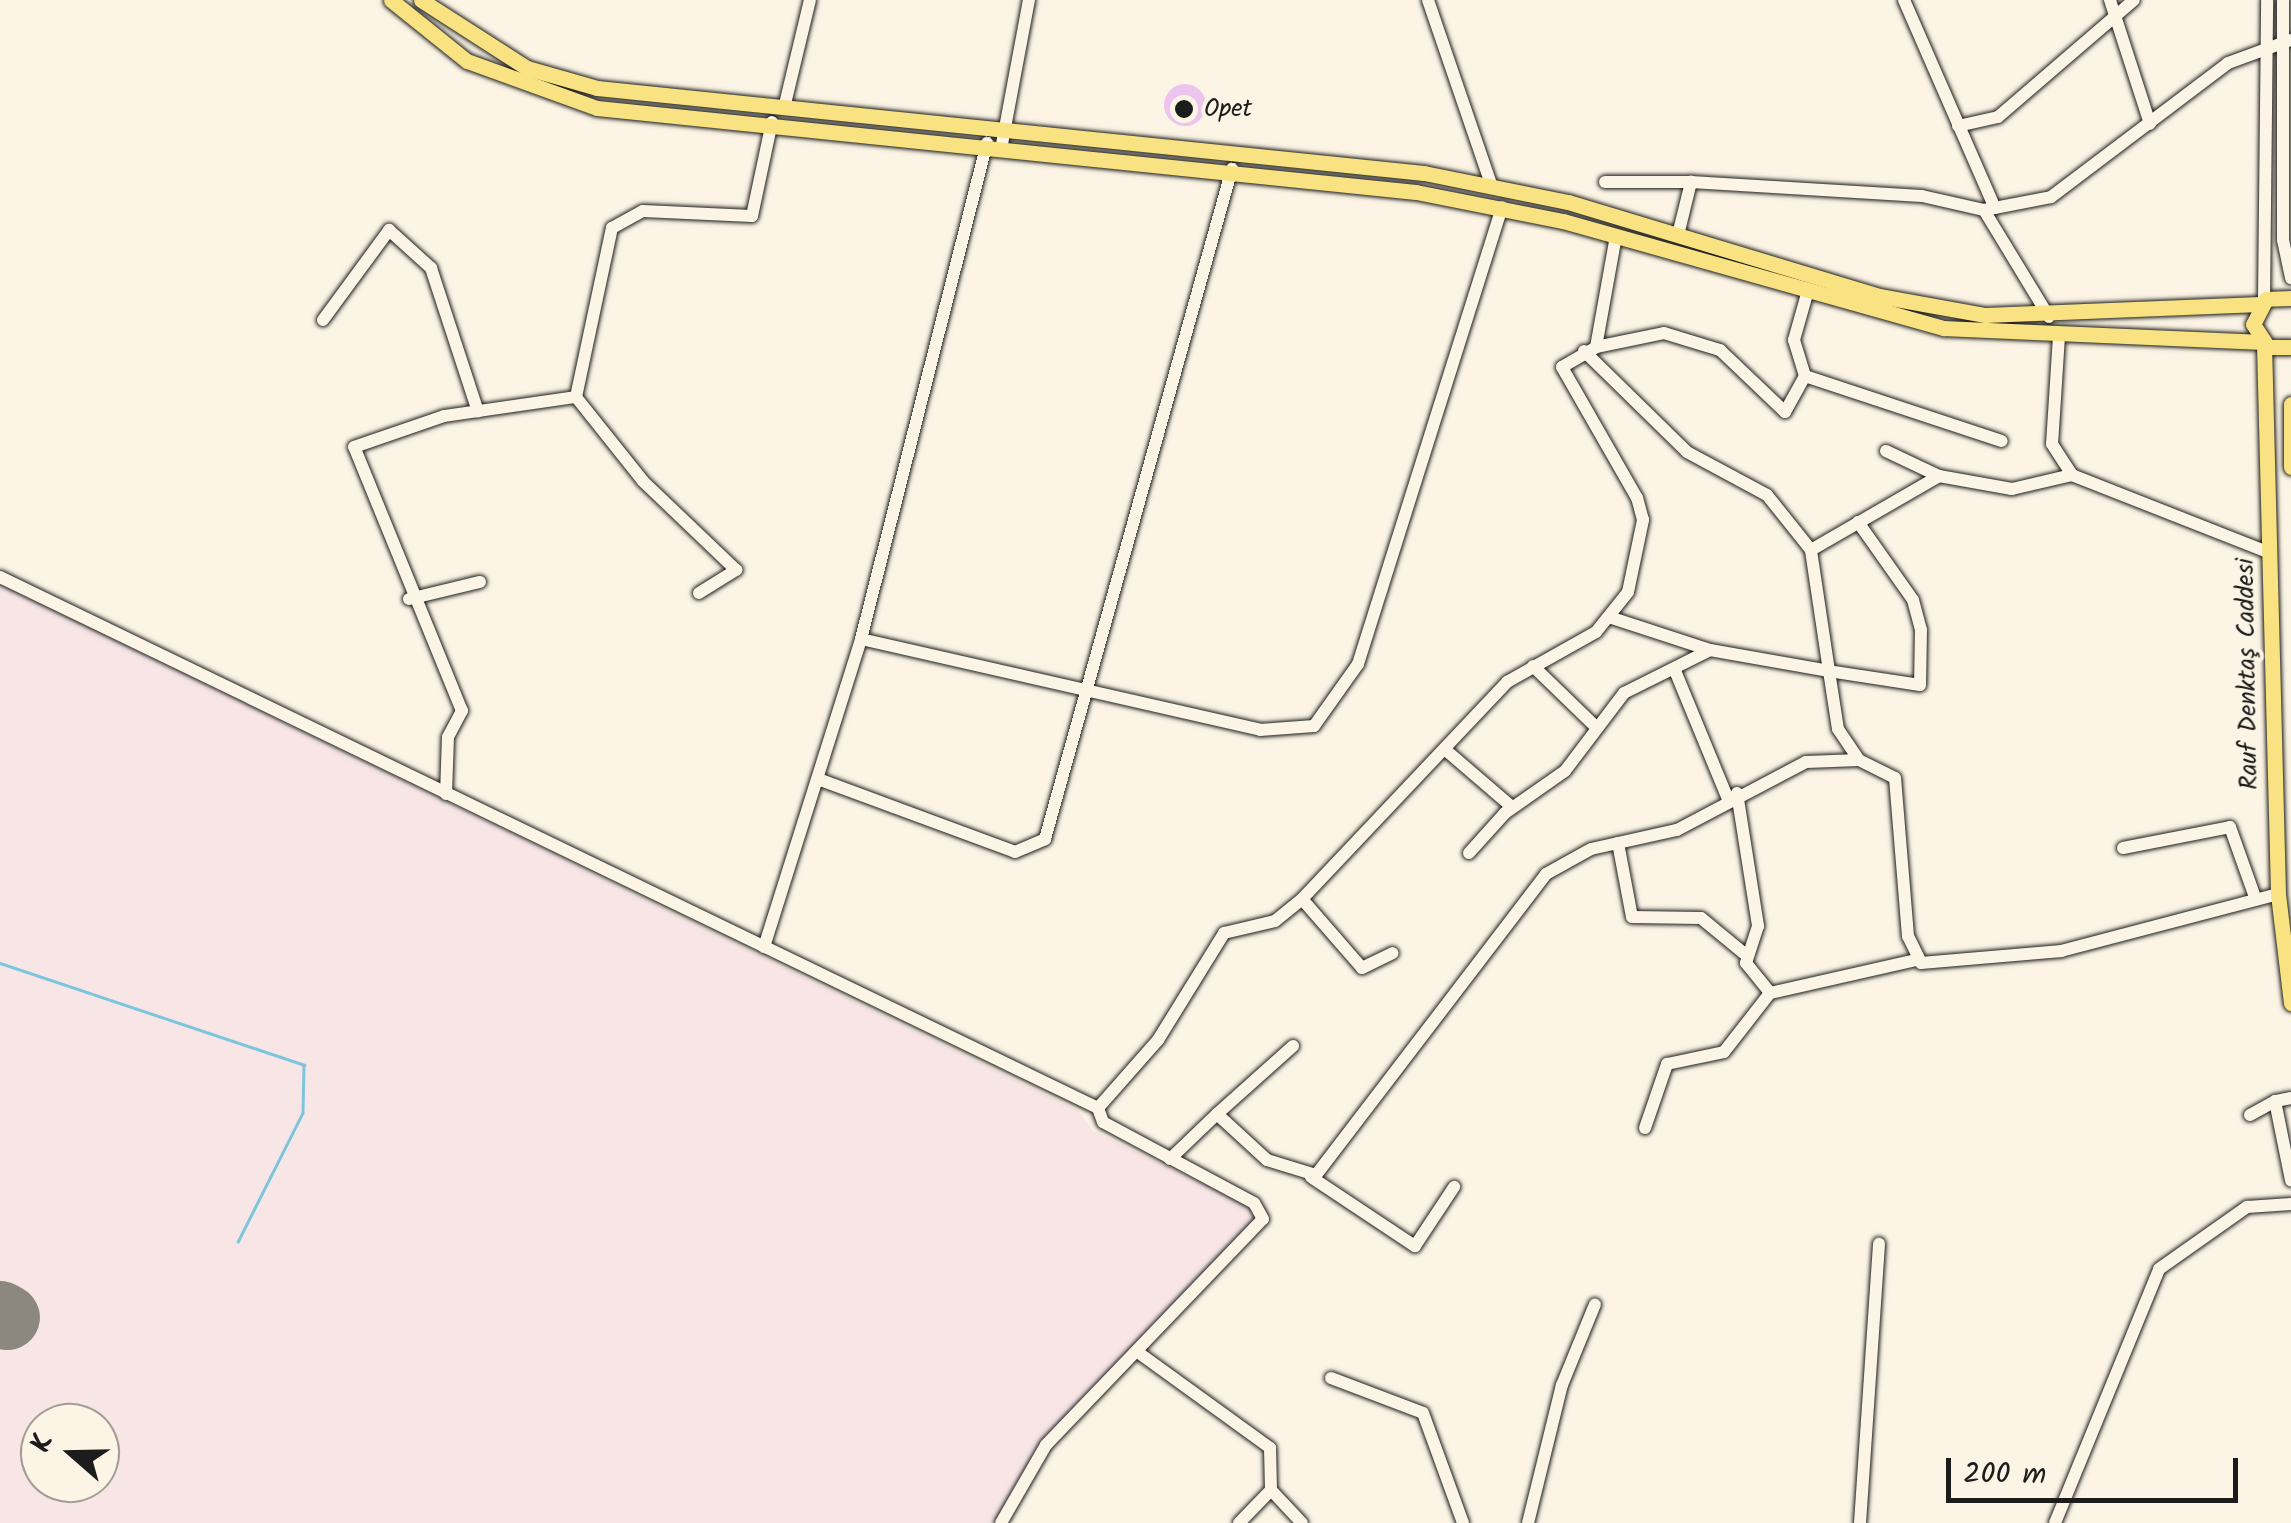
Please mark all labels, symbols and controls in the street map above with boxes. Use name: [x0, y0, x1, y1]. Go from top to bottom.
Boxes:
place label: Opet: [1204, 94, 1252, 124]
marker: Opet: [1173, 98, 1195, 120]
street label: Rauf Denktaş Caddesi: [2231, 558, 2265, 790]
north arrow: [20, 1403, 120, 1503]
text: K: [19, 1428, 67, 1459]
scale bar: [1951, 1438, 2244, 1500]
text: 200 m: [1963, 1451, 2046, 1499]

